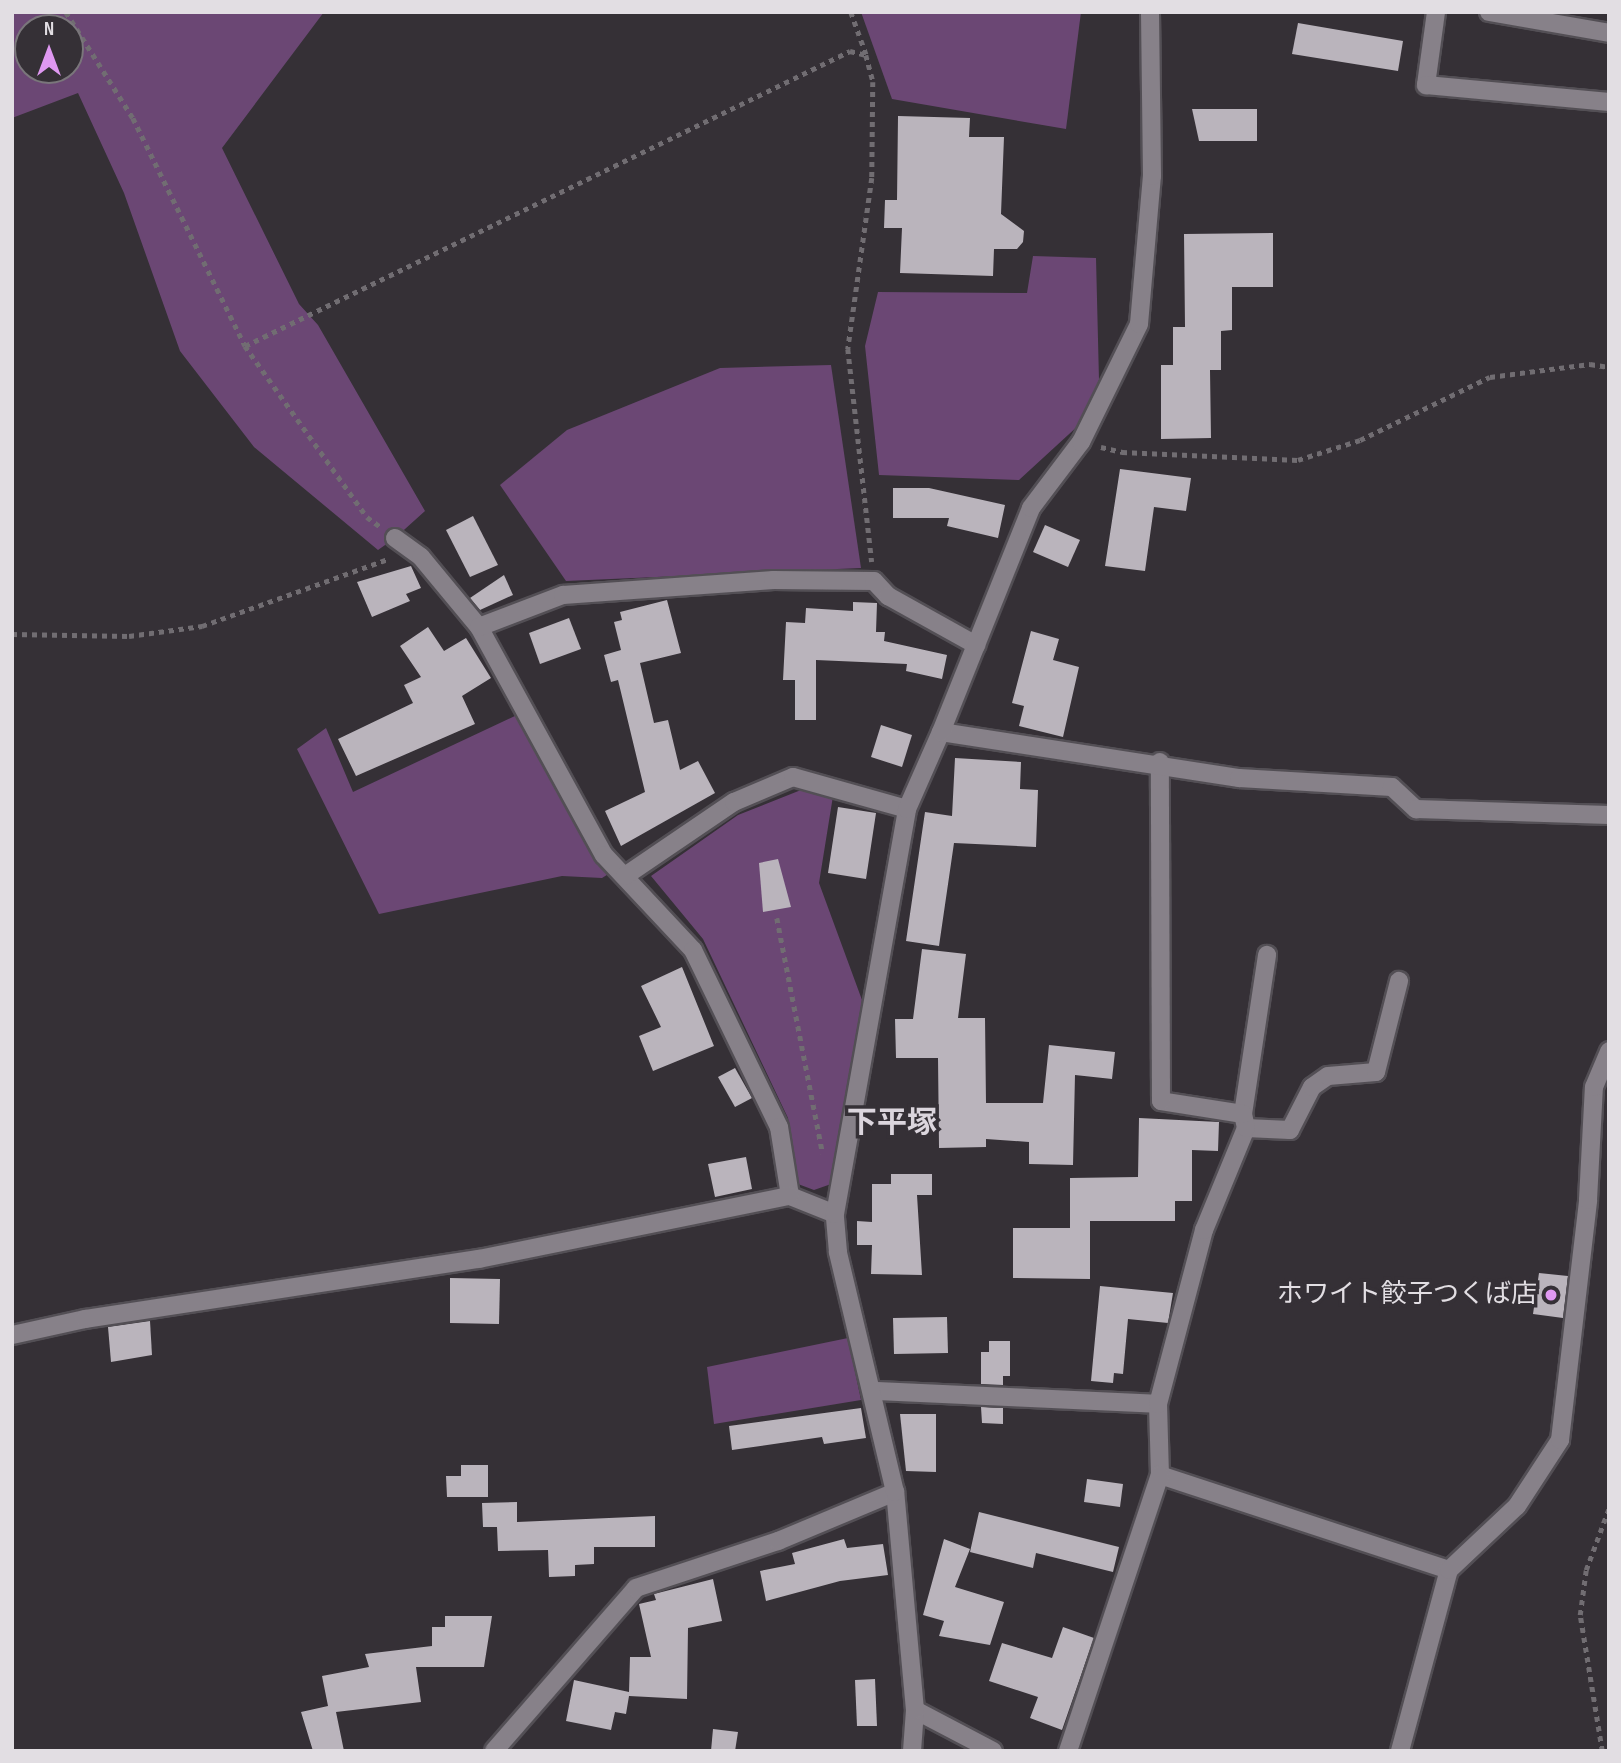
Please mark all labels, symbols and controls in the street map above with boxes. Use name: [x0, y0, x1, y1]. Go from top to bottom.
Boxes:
north arrow: [14, 14, 84, 84]
text: N: [44, 18, 54, 41]
district label: 下平塚: [847, 1105, 937, 1141]
place label: ホワイト餃子つくば店: [1277, 1279, 1537, 1311]
marker: ホワイト餃子つくば店: [1543, 1287, 1559, 1303]

